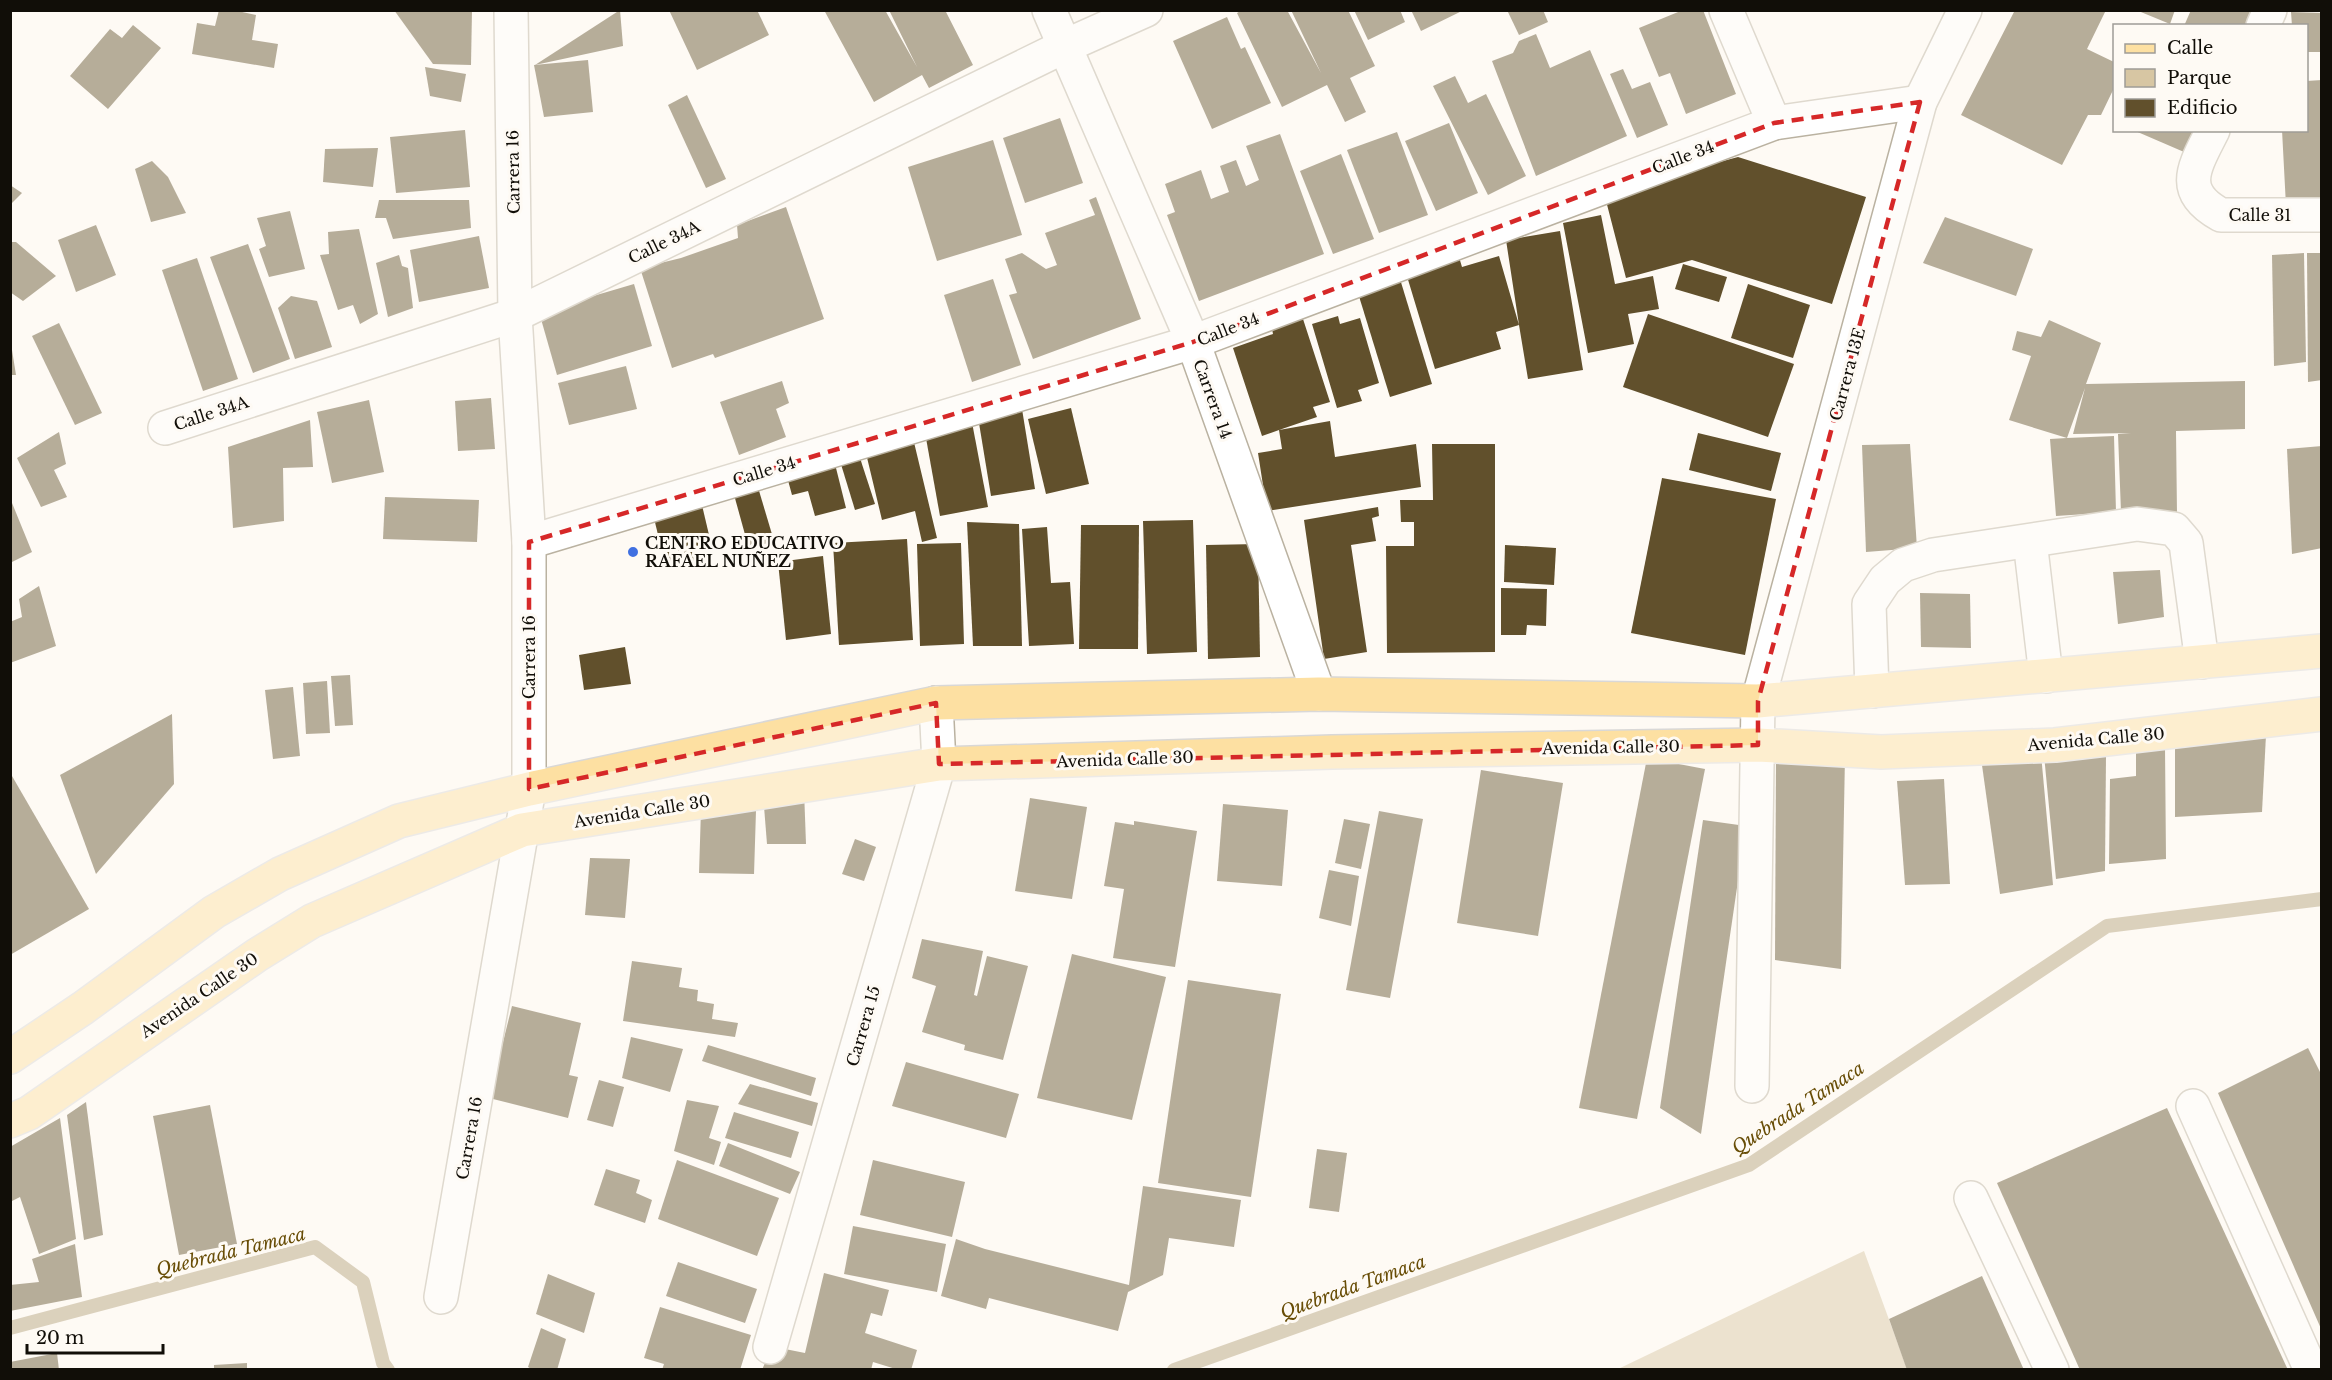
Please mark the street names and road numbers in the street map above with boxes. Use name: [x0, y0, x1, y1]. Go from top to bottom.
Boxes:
street label: Carrera 16: [502, 130, 524, 214]
street label: Calle 34: [1649, 136, 1717, 178]
street label: Calle 31: [2229, 205, 2291, 225]
street label: Calle 34A: [625, 216, 704, 268]
street label: Calle 34: [1194, 308, 1262, 350]
street label: Carrera 13E: [1825, 325, 1869, 423]
street label: Carrera 14: [1189, 356, 1237, 442]
street label: Calle 34A: [171, 391, 252, 434]
street label: Calle 34: [730, 452, 798, 490]
street label: Carrera 16: [519, 615, 539, 699]
street label: Avenida Calle 30: [2026, 723, 2165, 755]
street label: Avenida Calle 30: [1541, 736, 1680, 758]
street label: Avenida Calle 30: [1055, 747, 1194, 771]
street label: Avenida Calle 30: [571, 790, 712, 832]
street label: Avenida Calle 30: [135, 948, 262, 1042]
street label: Carrera 15: [842, 983, 884, 1069]
street label: Carrera 16: [452, 1095, 486, 1181]

